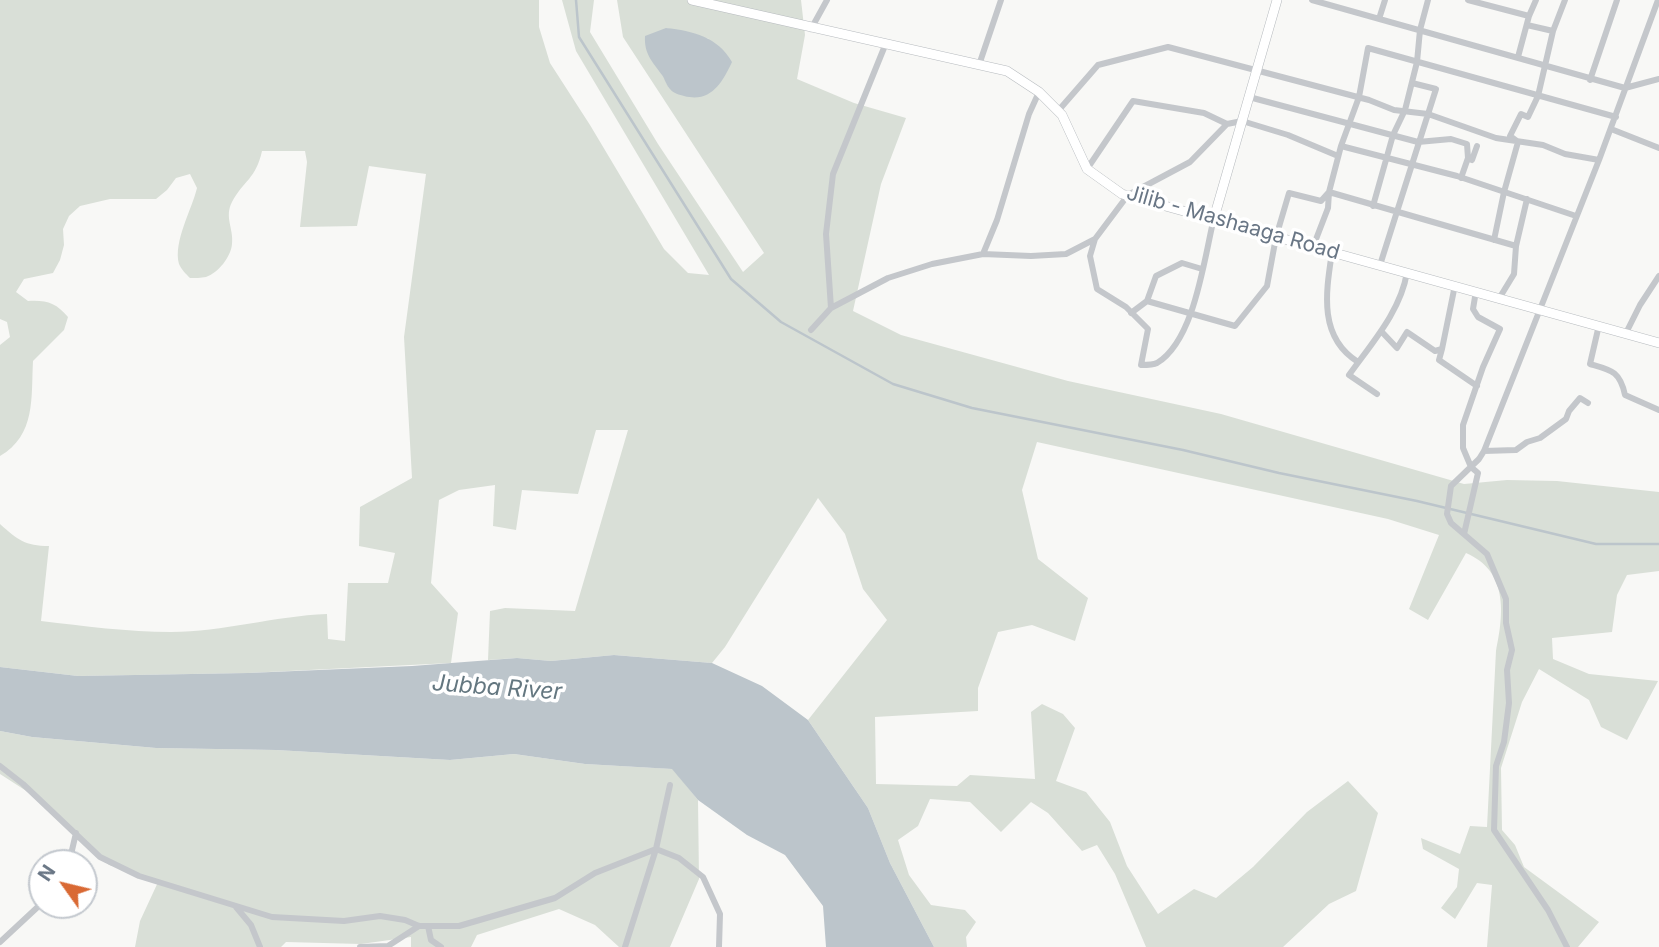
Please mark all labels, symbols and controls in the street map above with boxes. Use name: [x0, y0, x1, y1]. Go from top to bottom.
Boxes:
street label: Jilib - Mashaaga Road: [1123, 180, 1343, 266]
water label: Jubba River: [431, 670, 563, 706]
north arrow: [28, 849, 98, 919]
text: N: [33, 861, 60, 886]

